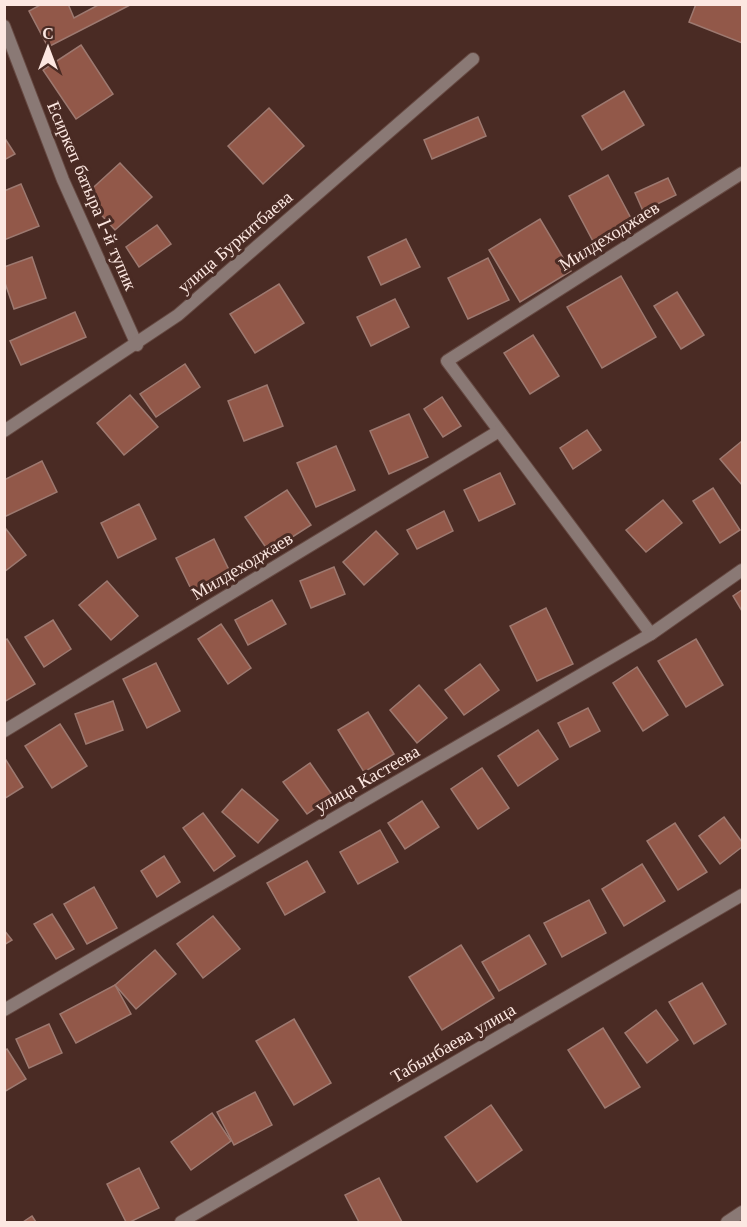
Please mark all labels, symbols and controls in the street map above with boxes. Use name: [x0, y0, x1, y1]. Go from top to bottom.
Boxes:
north arrow: [18, 18, 78, 78]
text: С: [42, 23, 54, 43]
street label: Есиркеп батыра 1-й тупик: [42, 98, 142, 294]
street label: улица Буркитбаева: [173, 186, 297, 298]
street label: Милдеходжаев: [555, 196, 663, 276]
street label: Милдеходжаев: [187, 527, 297, 605]
street label: улица Кастеева: [311, 740, 423, 818]
street label: Табынбаева улица: [387, 998, 519, 1088]

